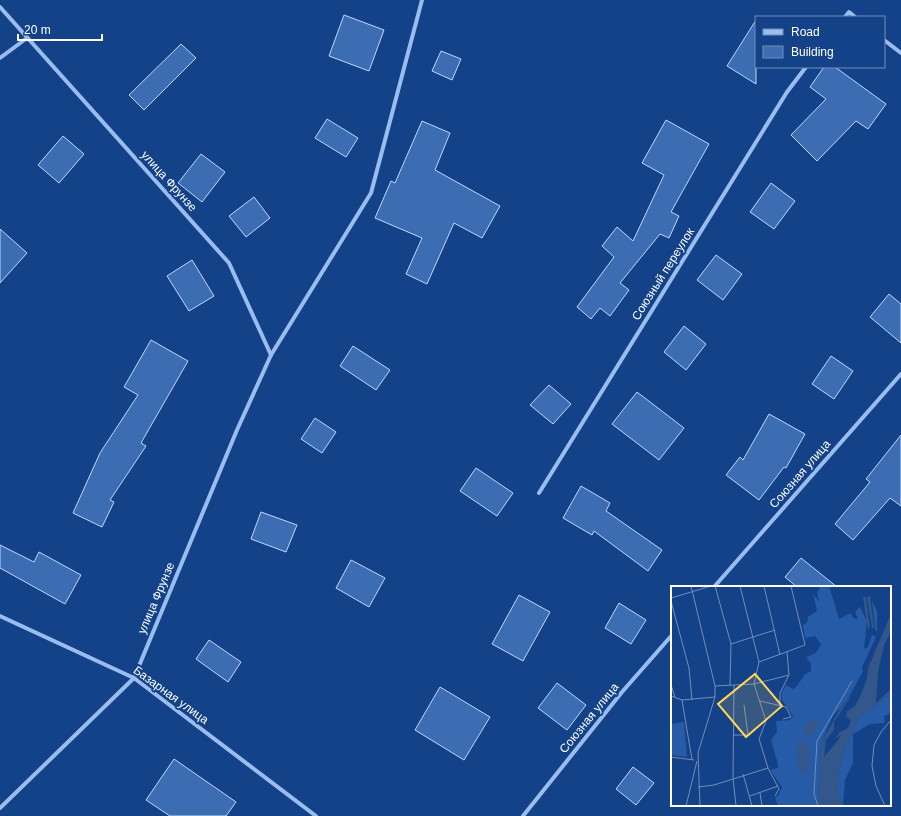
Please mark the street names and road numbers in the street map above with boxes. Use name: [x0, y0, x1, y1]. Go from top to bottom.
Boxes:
street label: улица Фрунзе: [138, 148, 200, 214]
street label: Союзный переулок: [629, 225, 698, 323]
street label: Союзная улица: [767, 437, 834, 511]
street label: улица Фрунзе: [135, 560, 178, 636]
street label: Базарная улица: [131, 663, 212, 727]
street label: Союзная улица: [557, 680, 622, 756]

